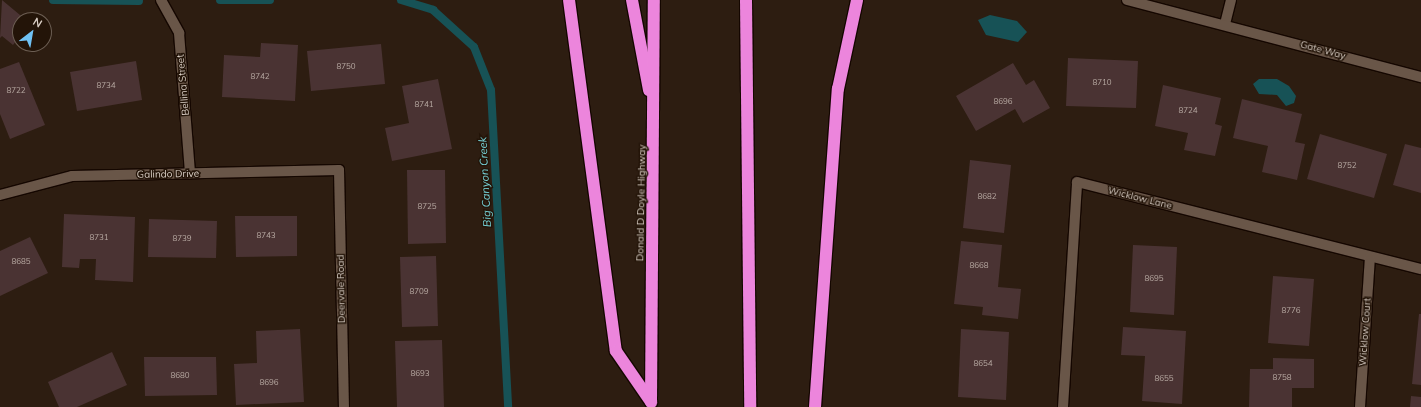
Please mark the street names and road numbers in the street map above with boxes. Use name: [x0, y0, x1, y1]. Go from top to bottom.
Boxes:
street label: Gate Way: [1299, 38, 1347, 62]
street label: Bellina Street: [174, 54, 192, 116]
street label: Donald D Doyle Highway: [634, 145, 648, 261]
street label: Galindo Drive: [137, 167, 199, 181]
street label: Wicklow Lane: [1107, 184, 1173, 212]
street label: Deervale Road: [334, 255, 348, 323]
street label: Wicklow Court: [1357, 298, 1373, 366]

